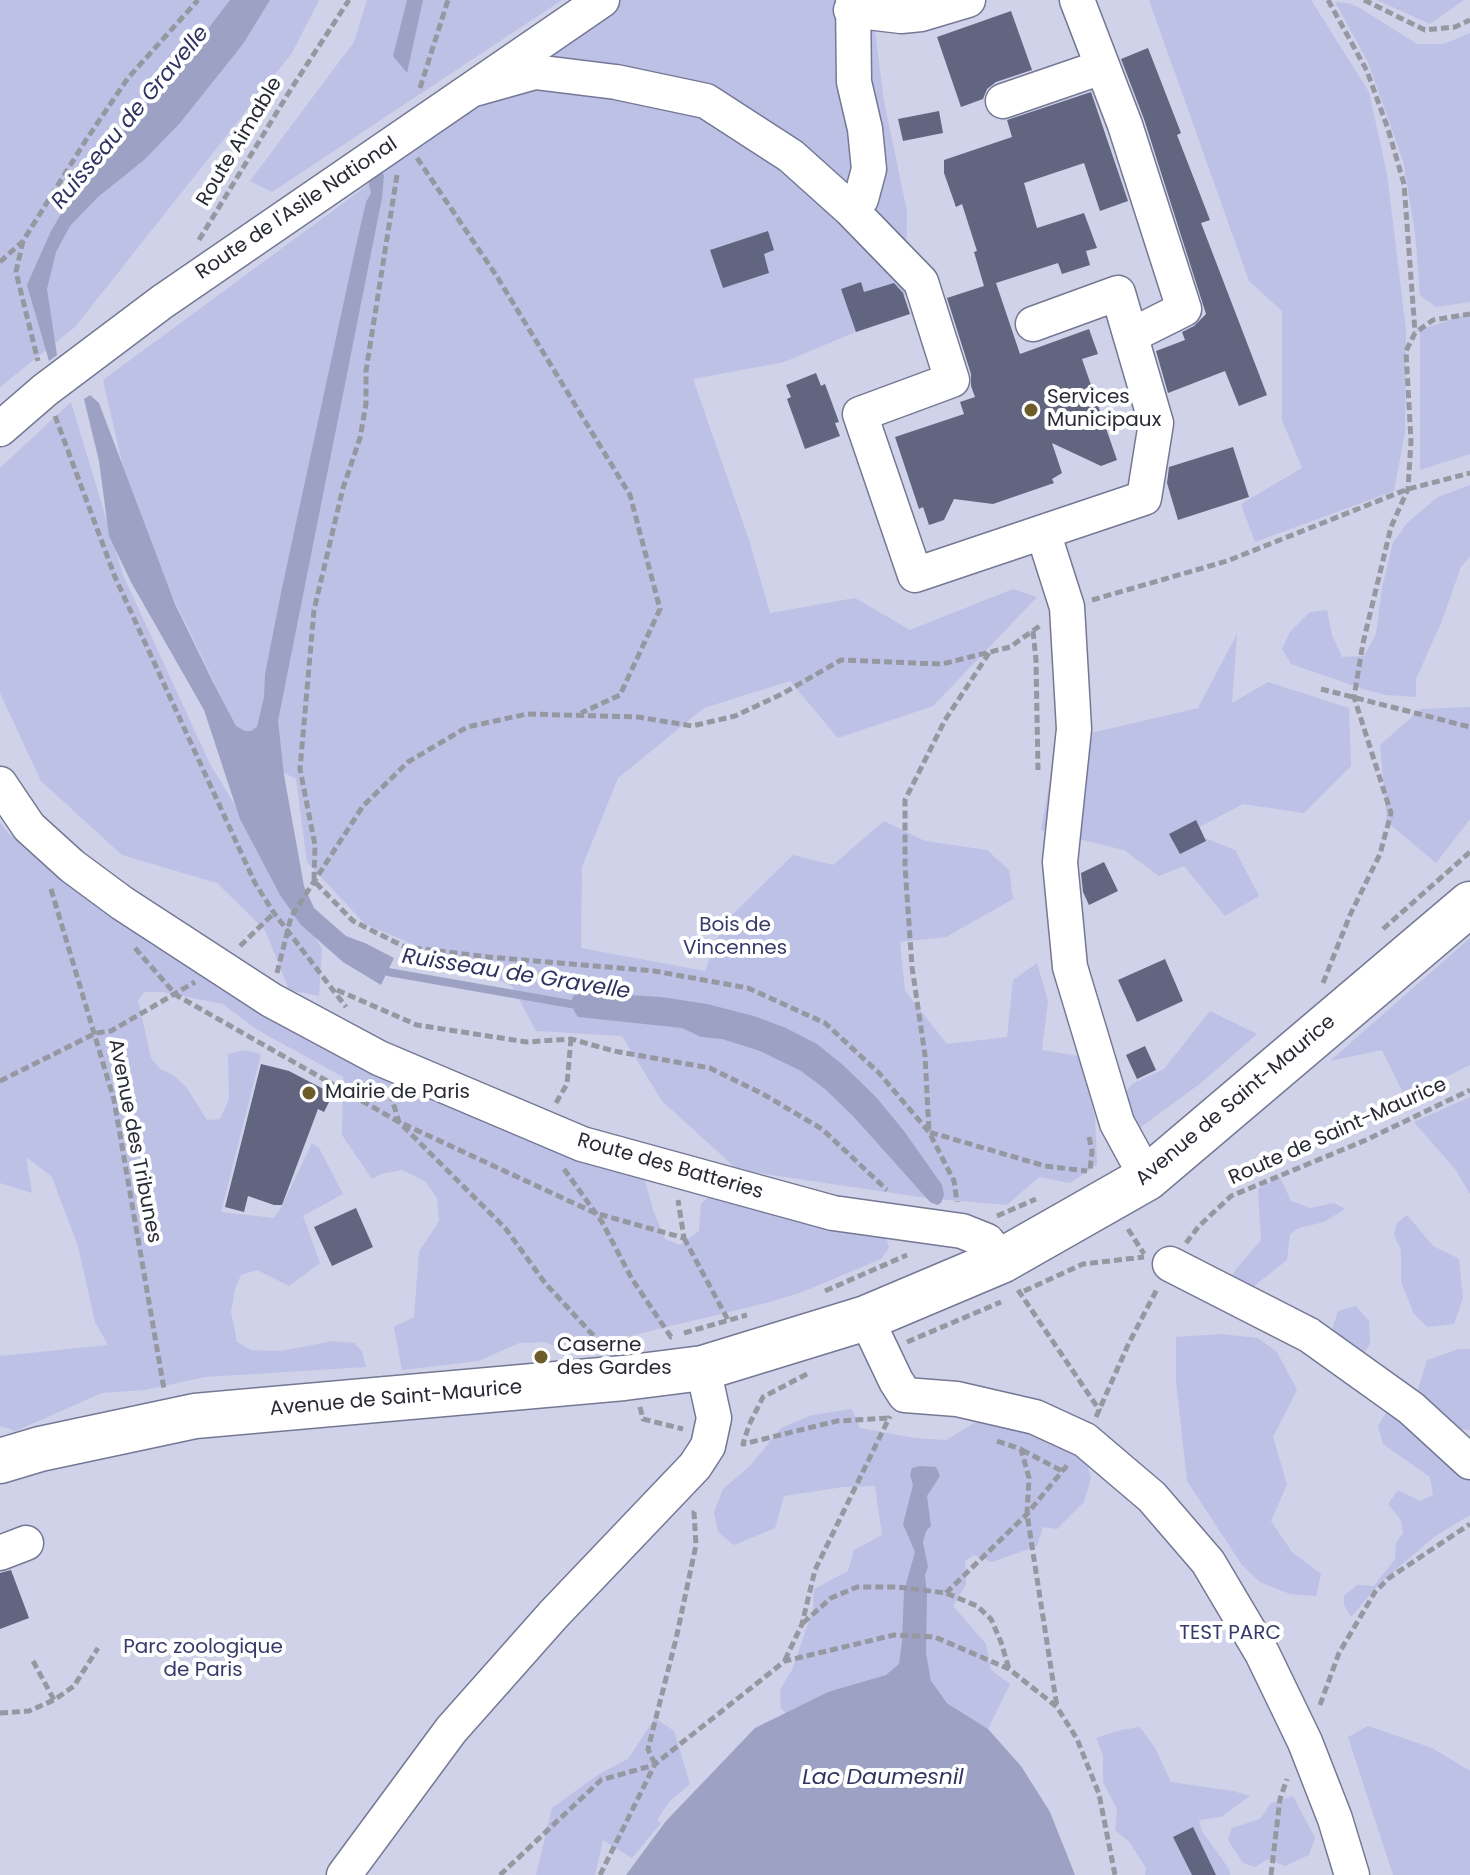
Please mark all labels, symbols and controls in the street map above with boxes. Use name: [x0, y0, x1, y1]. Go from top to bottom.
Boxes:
water label: Ruisseau de Gravelle: [47, 21, 215, 215]
street label: Route Aimable: [192, 73, 288, 211]
street label: Route de l'Asile National: [192, 133, 402, 285]
place label: Services Municipaux: [1047, 386, 1161, 433]
marker: Services Municipaux: [1022, 401, 1040, 419]
park label: Bois de Vincennes: [683, 914, 787, 961]
water label: Ruisseau de Gravelle: [400, 944, 632, 1006]
street label: Avenue de Saint-Maurice: [1131, 1010, 1341, 1192]
street label: Avenue des Tribunes: [102, 1037, 166, 1245]
street label: Route de Saint-Maurice: [1225, 1073, 1451, 1191]
place label: Mairie de Paris: [325, 1081, 470, 1105]
marker: Mairie de Paris: [300, 1084, 318, 1102]
street label: Route des Batteries: [574, 1129, 766, 1205]
place label: Caserne des Gardes: [557, 1334, 672, 1381]
marker: Caserne des Gardes: [532, 1348, 550, 1366]
street label: Avenue de Saint-Maurice: [269, 1376, 523, 1422]
park label: TEST PARC: [1179, 1622, 1281, 1646]
park label: Parc zoologique de Paris: [123, 1636, 283, 1683]
water label: Lac Daumesnil: [802, 1765, 964, 1791]

